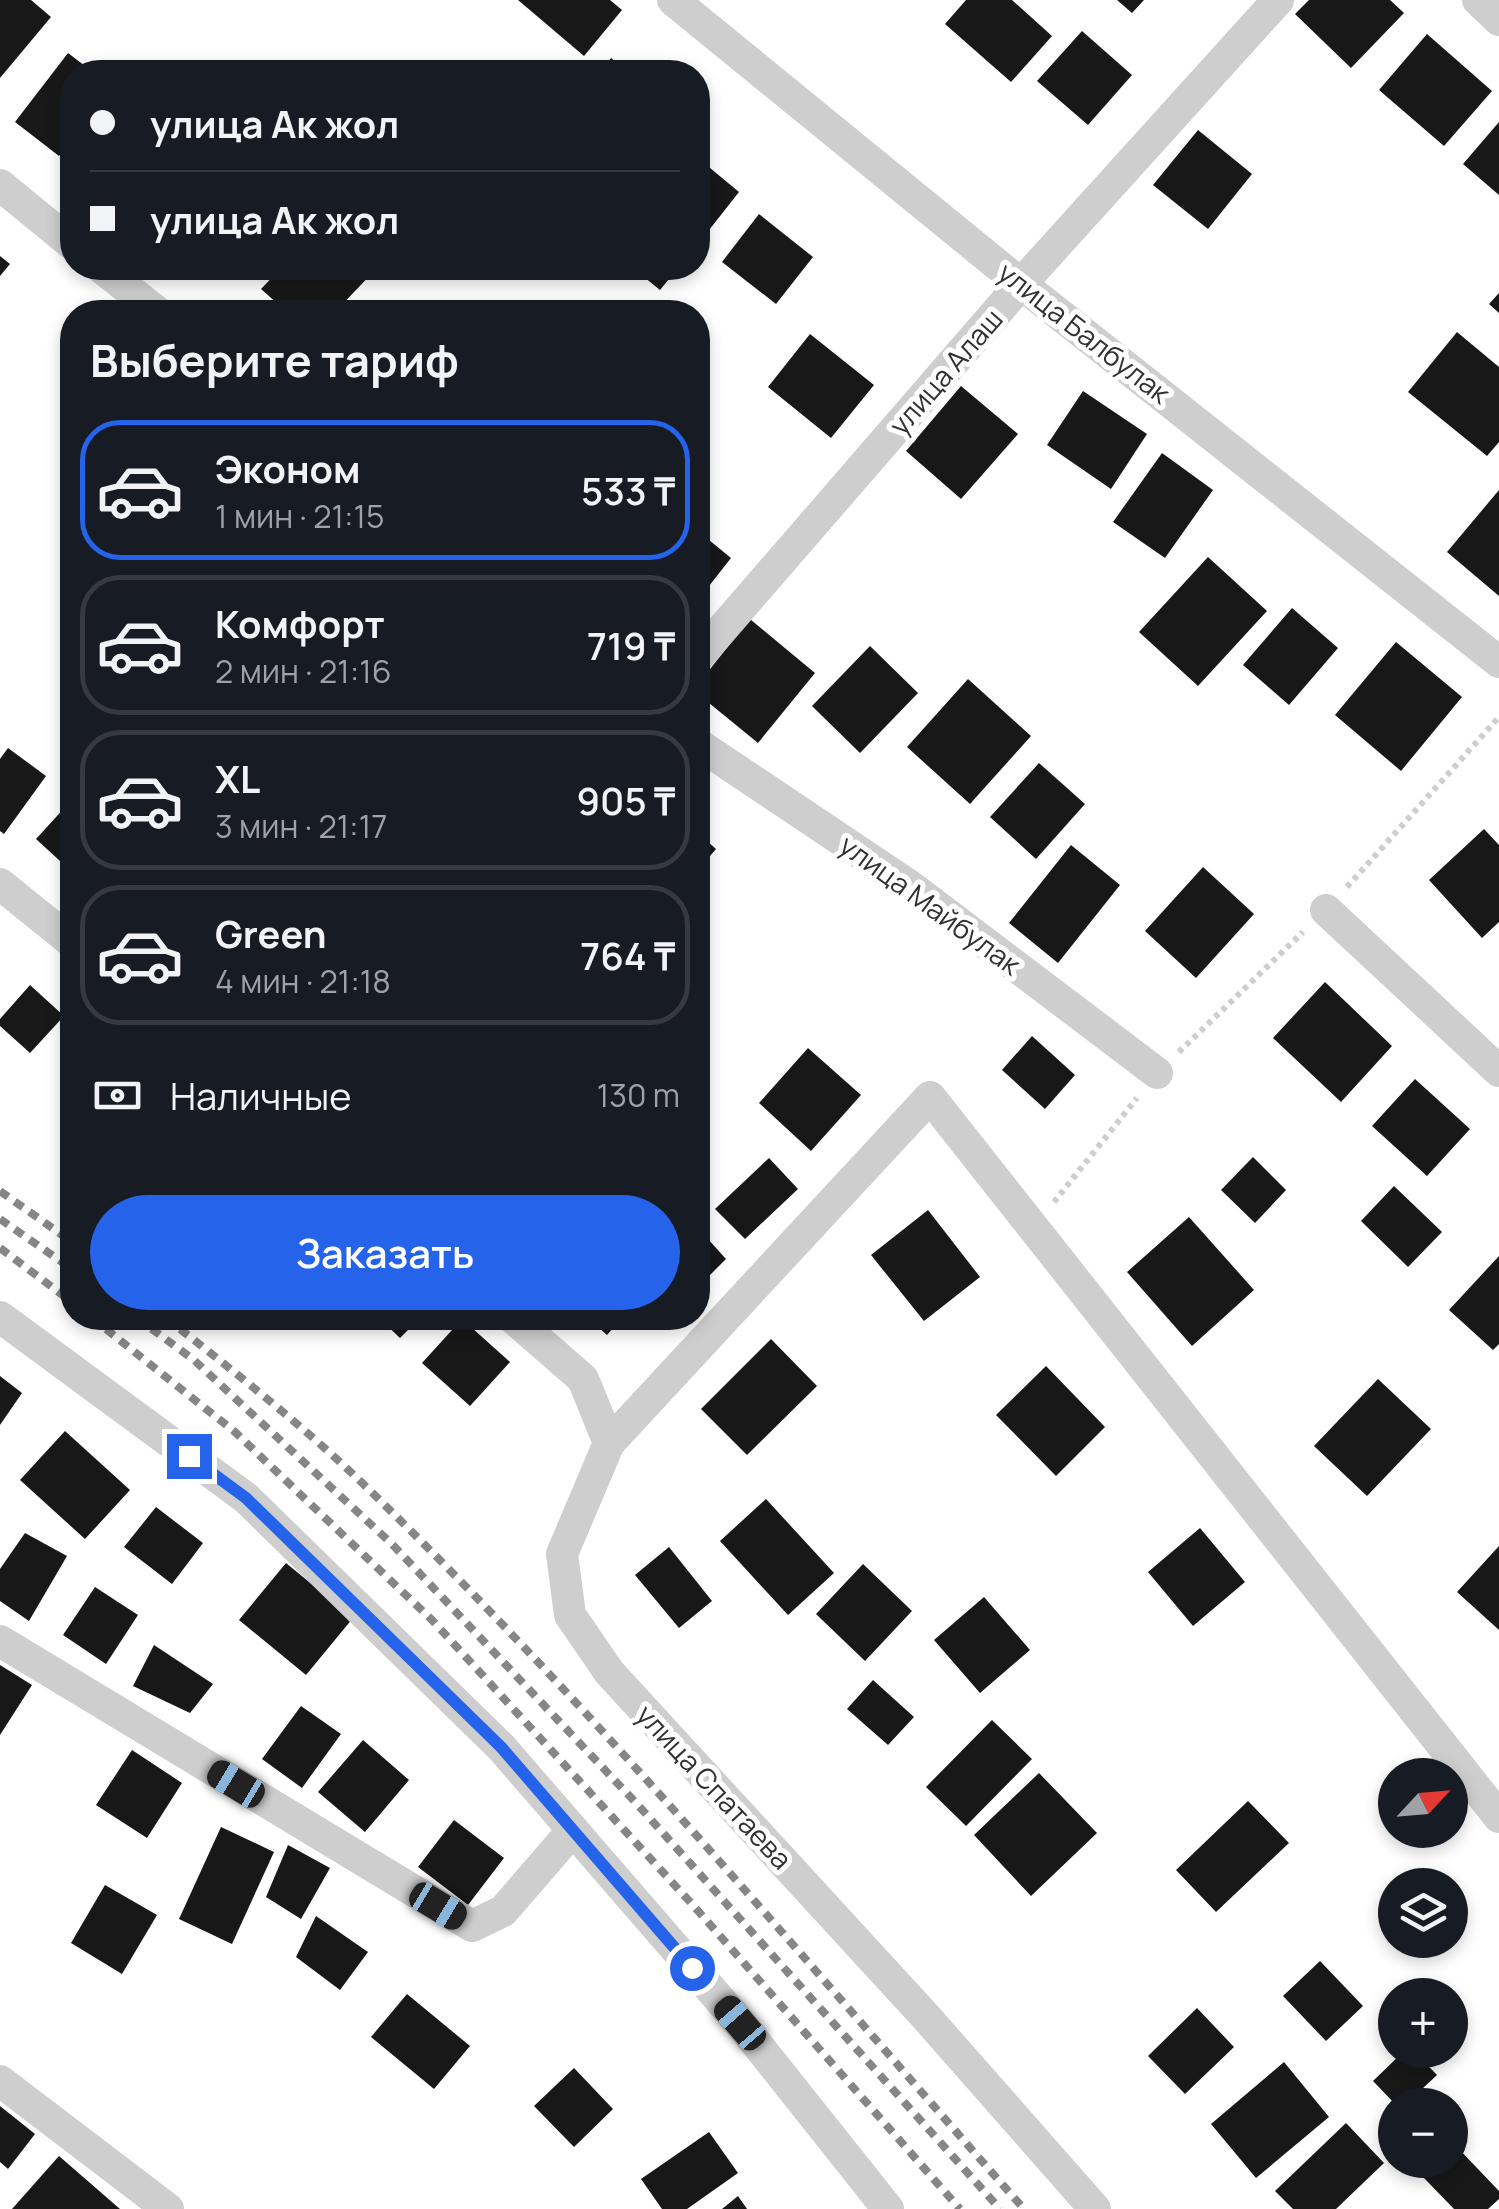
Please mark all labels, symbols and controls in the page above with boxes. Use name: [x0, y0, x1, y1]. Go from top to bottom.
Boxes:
text: улица Ак жол: [150, 97, 399, 149]
text: улица Ак жол: [150, 193, 399, 245]
street label: улица Балбулак: [991, 253, 1179, 412]
street label: улица Алаш: [880, 300, 1011, 442]
text: Выберите тариф: [90, 329, 459, 391]
text: Эконом: [215, 442, 361, 494]
icon: car: [95, 445, 185, 535]
text: 533 ₸: [581, 464, 675, 516]
text: 1 мин · 21:15: [215, 494, 384, 538]
text: Комфорт: [215, 597, 385, 649]
icon: car: [95, 600, 185, 690]
text: 719 ₸: [587, 619, 675, 671]
text: 2 мин · 21:16: [215, 649, 392, 693]
text: XL: [215, 752, 260, 804]
icon: car: [95, 755, 185, 845]
text: 905 ₸: [576, 774, 675, 826]
text: 3 мин · 21:17: [215, 804, 387, 848]
street label: улица Майбулак: [832, 826, 1030, 983]
text: Green: [215, 907, 327, 959]
icon: car: [95, 910, 185, 1000]
text: 764 ₸: [580, 929, 675, 981]
text: 4 мин · 21:18: [215, 959, 391, 1003]
icon: cash: [90, 1068, 145, 1123]
text: Наличные: [170, 1069, 351, 1121]
text: 130 m: [597, 1073, 680, 1117]
button: Заказать: [90, 1195, 680, 1310]
route end: [167, 1434, 212, 1479]
street label: улица Спатаева: [628, 1696, 801, 1877]
car: [203, 1756, 269, 1812]
north arrow: [1378, 1758, 1468, 1848]
map controls: [1378, 1758, 1468, 2178]
button: layers: [1378, 1868, 1468, 1958]
car: [405, 1878, 471, 1934]
route start: [670, 1946, 715, 1991]
button: +: [1378, 1978, 1468, 2068]
car: [709, 1991, 771, 2055]
button: −: [1378, 2088, 1468, 2178]

